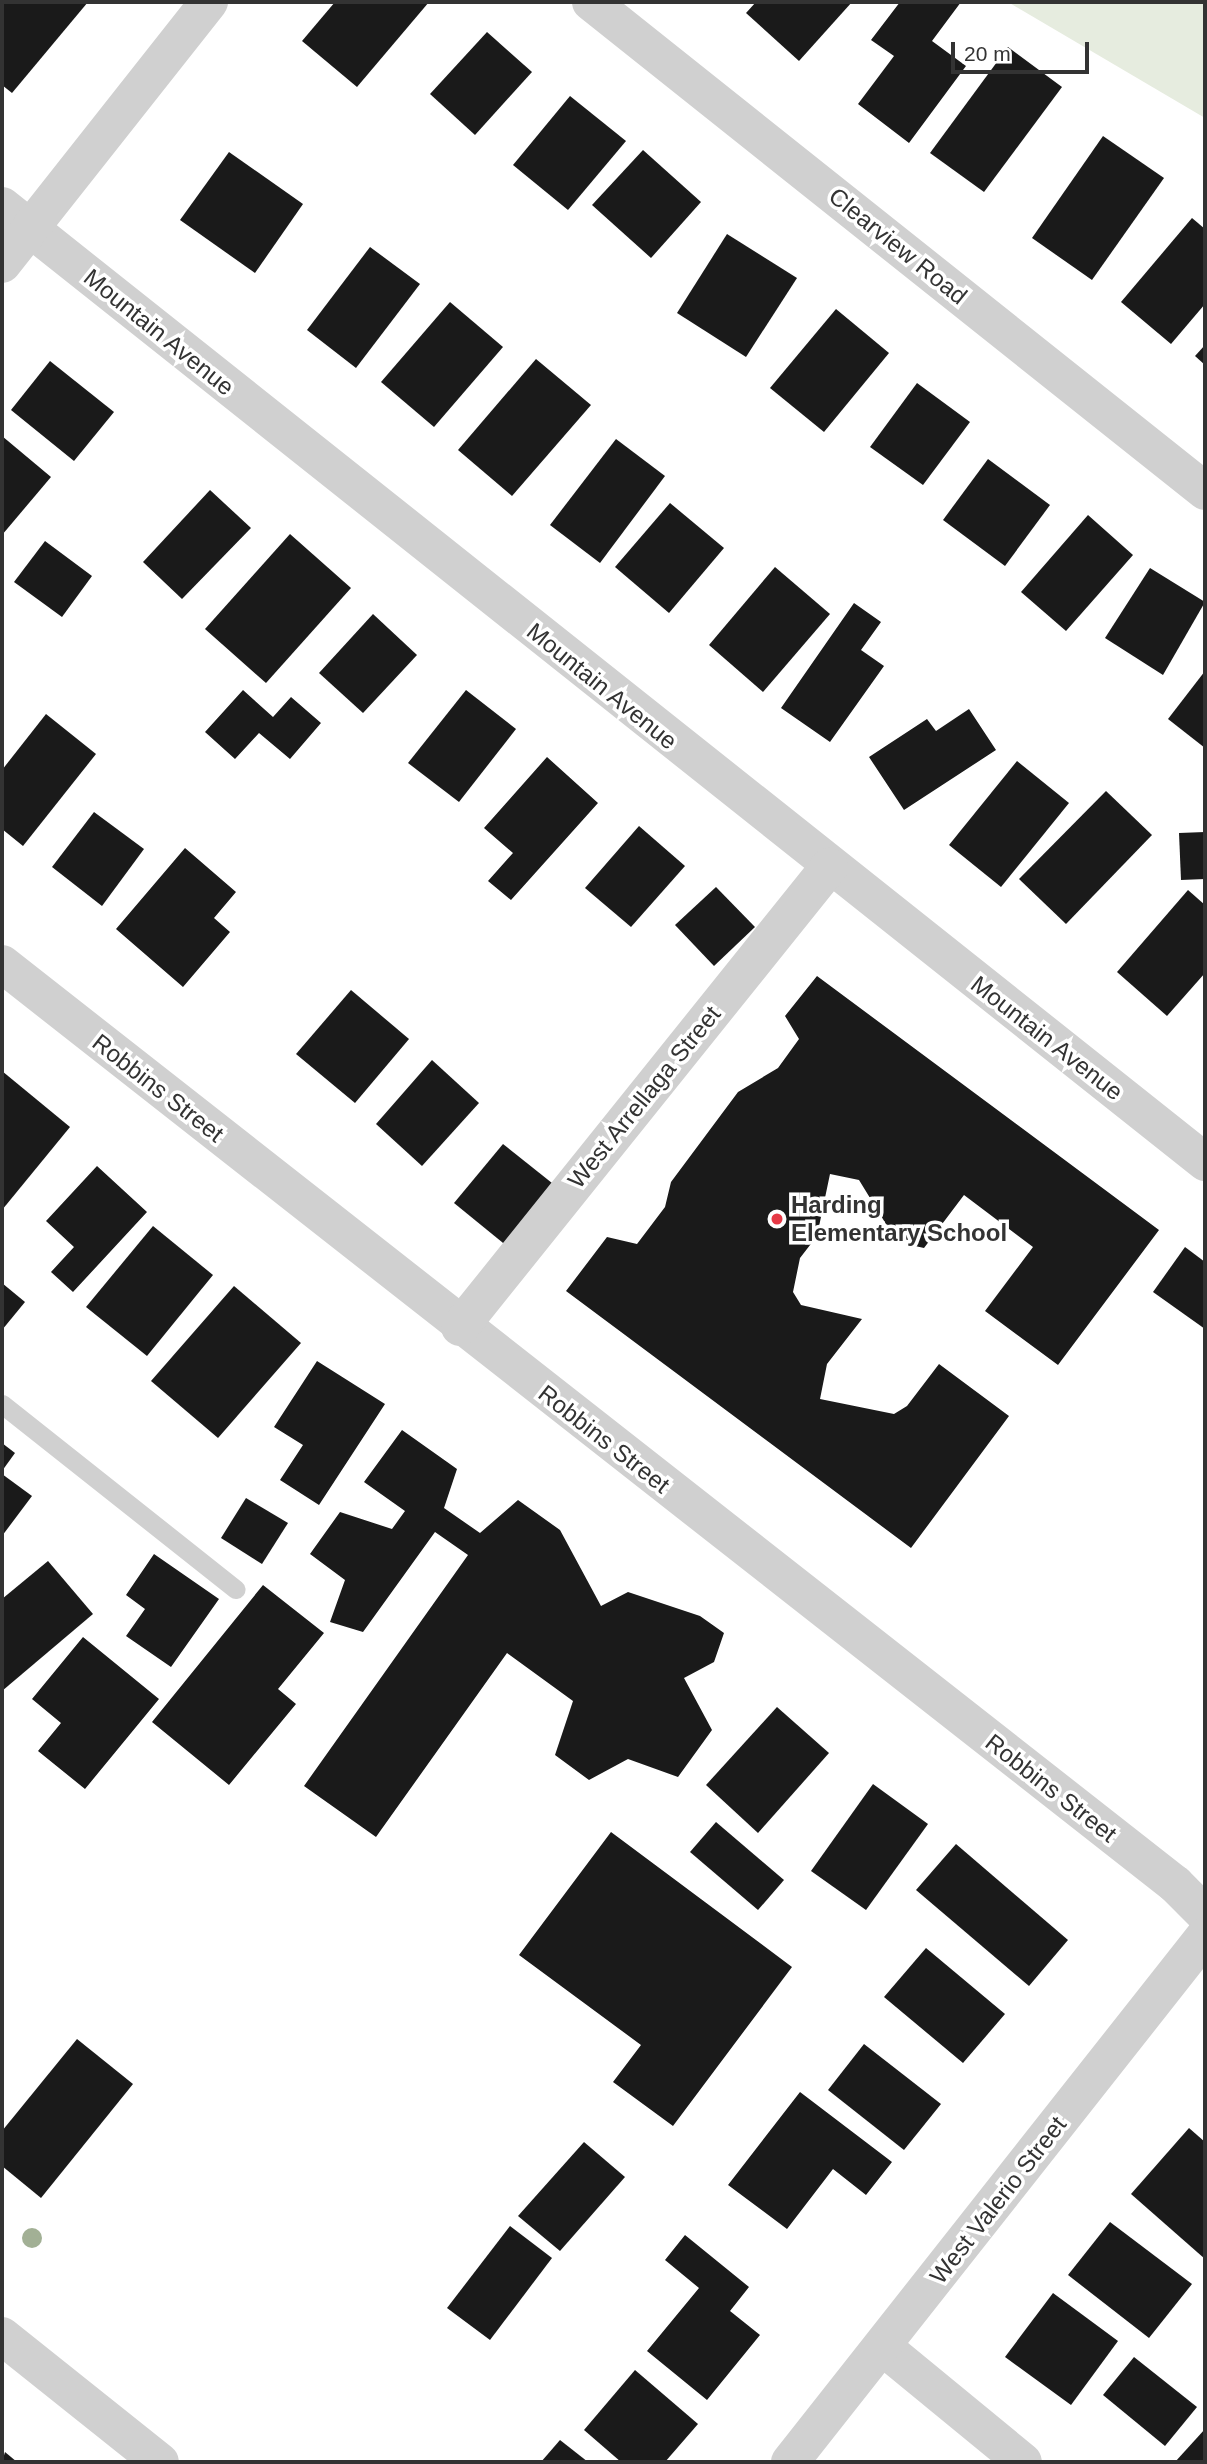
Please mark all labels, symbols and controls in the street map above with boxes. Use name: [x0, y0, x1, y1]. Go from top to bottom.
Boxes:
scale bar: [955, 28, 1093, 72]
text: 20 m: [964, 42, 1011, 65]
street label: Clearview Road: [823, 182, 973, 310]
street label: Mountain Avenue: [78, 262, 240, 402]
street label: Mountain Avenue: [521, 616, 683, 756]
street label: Mountain Avenue: [965, 969, 1129, 1107]
street label: West Arrellaga Street: [561, 999, 727, 1195]
street label: Robbins Street: [87, 1028, 229, 1148]
place label: Harding Elementary School: [791, 1191, 1007, 1247]
marker: Harding Elementary School: [769, 1211, 785, 1227]
street label: Robbins Street: [533, 1379, 675, 1499]
street label: Robbins Street: [980, 1728, 1122, 1848]
street label: West Valerio Street: [924, 2111, 1072, 2289]

